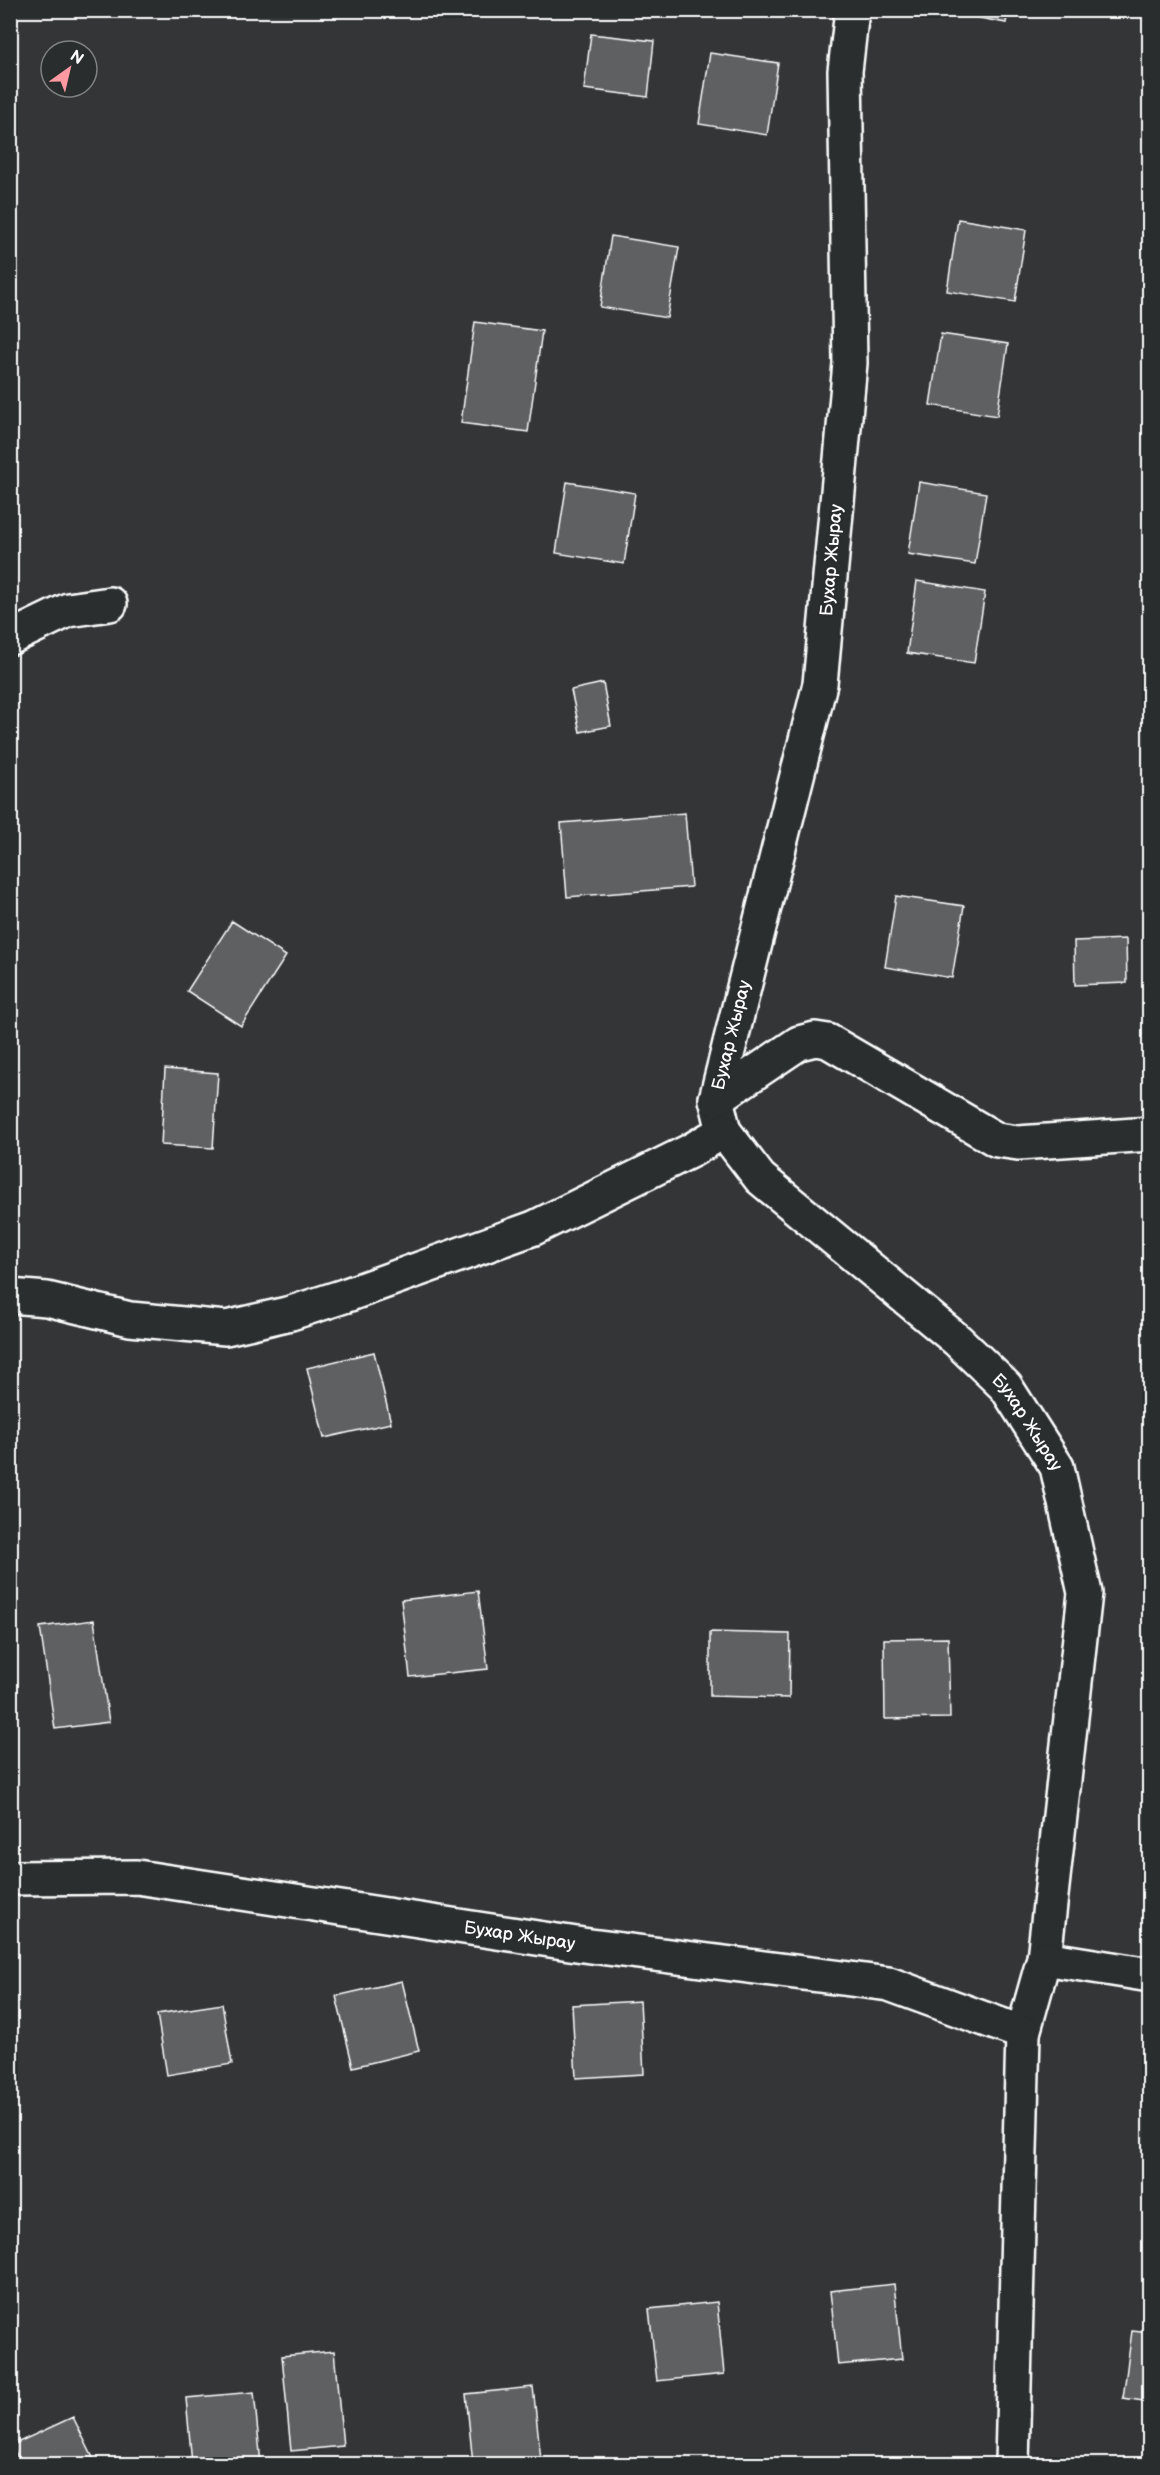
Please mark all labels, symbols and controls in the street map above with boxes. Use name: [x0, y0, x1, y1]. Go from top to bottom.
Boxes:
north arrow: [39, 39, 99, 99]
text: N: [66, 47, 87, 69]
street label: Бухар Жырау: [816, 503, 847, 617]
street label: Бухар Жырау: [708, 977, 755, 1092]
street label: Бухар Жырау: [988, 1369, 1067, 1476]
street label: Бухар Жырау: [462, 1917, 577, 1955]

